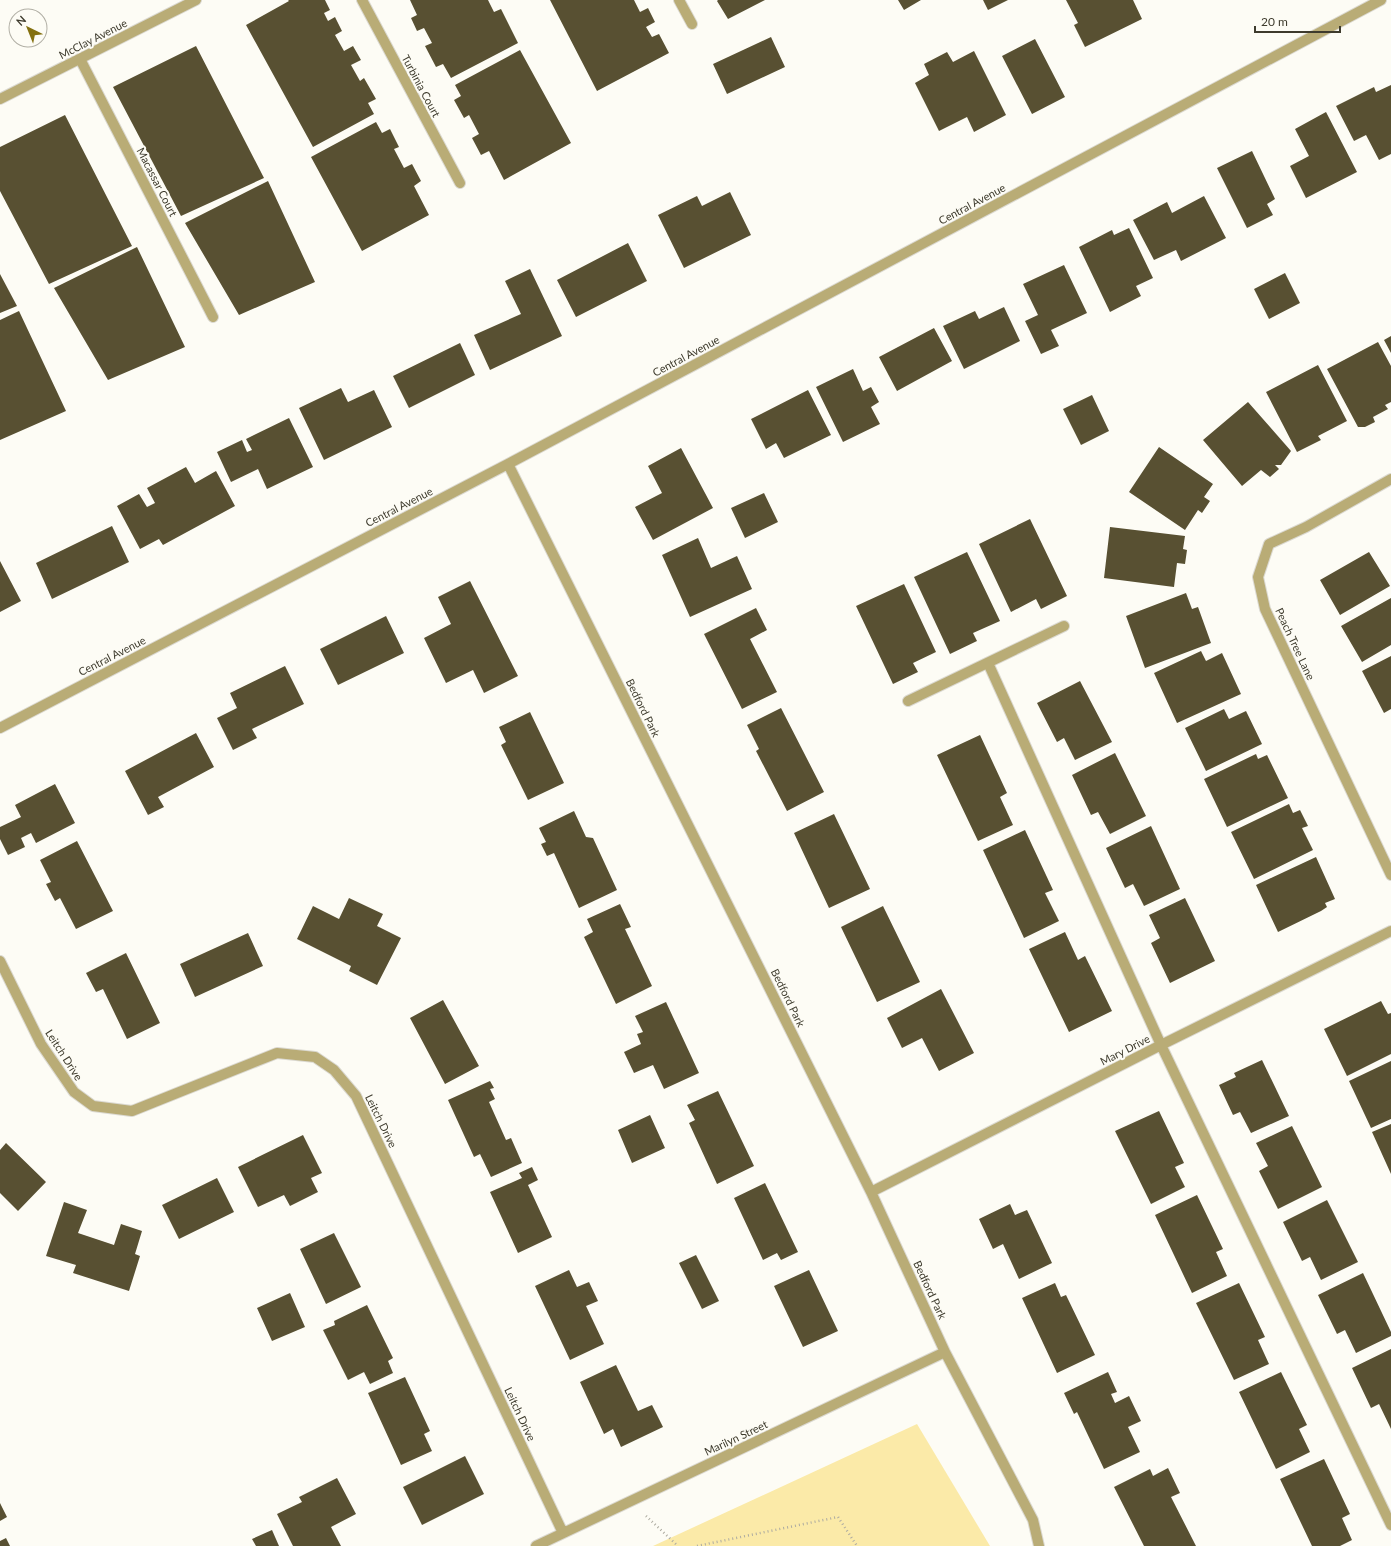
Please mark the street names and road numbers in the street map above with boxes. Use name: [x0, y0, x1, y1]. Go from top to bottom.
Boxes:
street label: McClay Avenue: [57, 16, 129, 61]
street label: Turbinia Court: [400, 52, 443, 119]
street label: Macassar Court: [135, 145, 180, 218]
street label: Central Avenue: [936, 180, 1008, 227]
street label: Central Avenue: [650, 332, 722, 379]
street label: Central Avenue: [363, 484, 435, 529]
street label: Peach Tree Lane: [1273, 606, 1318, 682]
street label: Central Avenue: [76, 633, 148, 678]
street label: Bedford Park: [624, 677, 663, 739]
street label: Bedford Park: [769, 967, 808, 1029]
street label: Leitch Drive: [43, 1027, 86, 1083]
street label: Mary Drive: [1098, 1031, 1152, 1068]
street label: Leitch Drive: [363, 1092, 400, 1150]
street label: Bedford Park: [911, 1258, 950, 1322]
street label: Leitch Drive: [502, 1385, 539, 1443]
street label: Marilyn Street: [702, 1417, 770, 1458]

